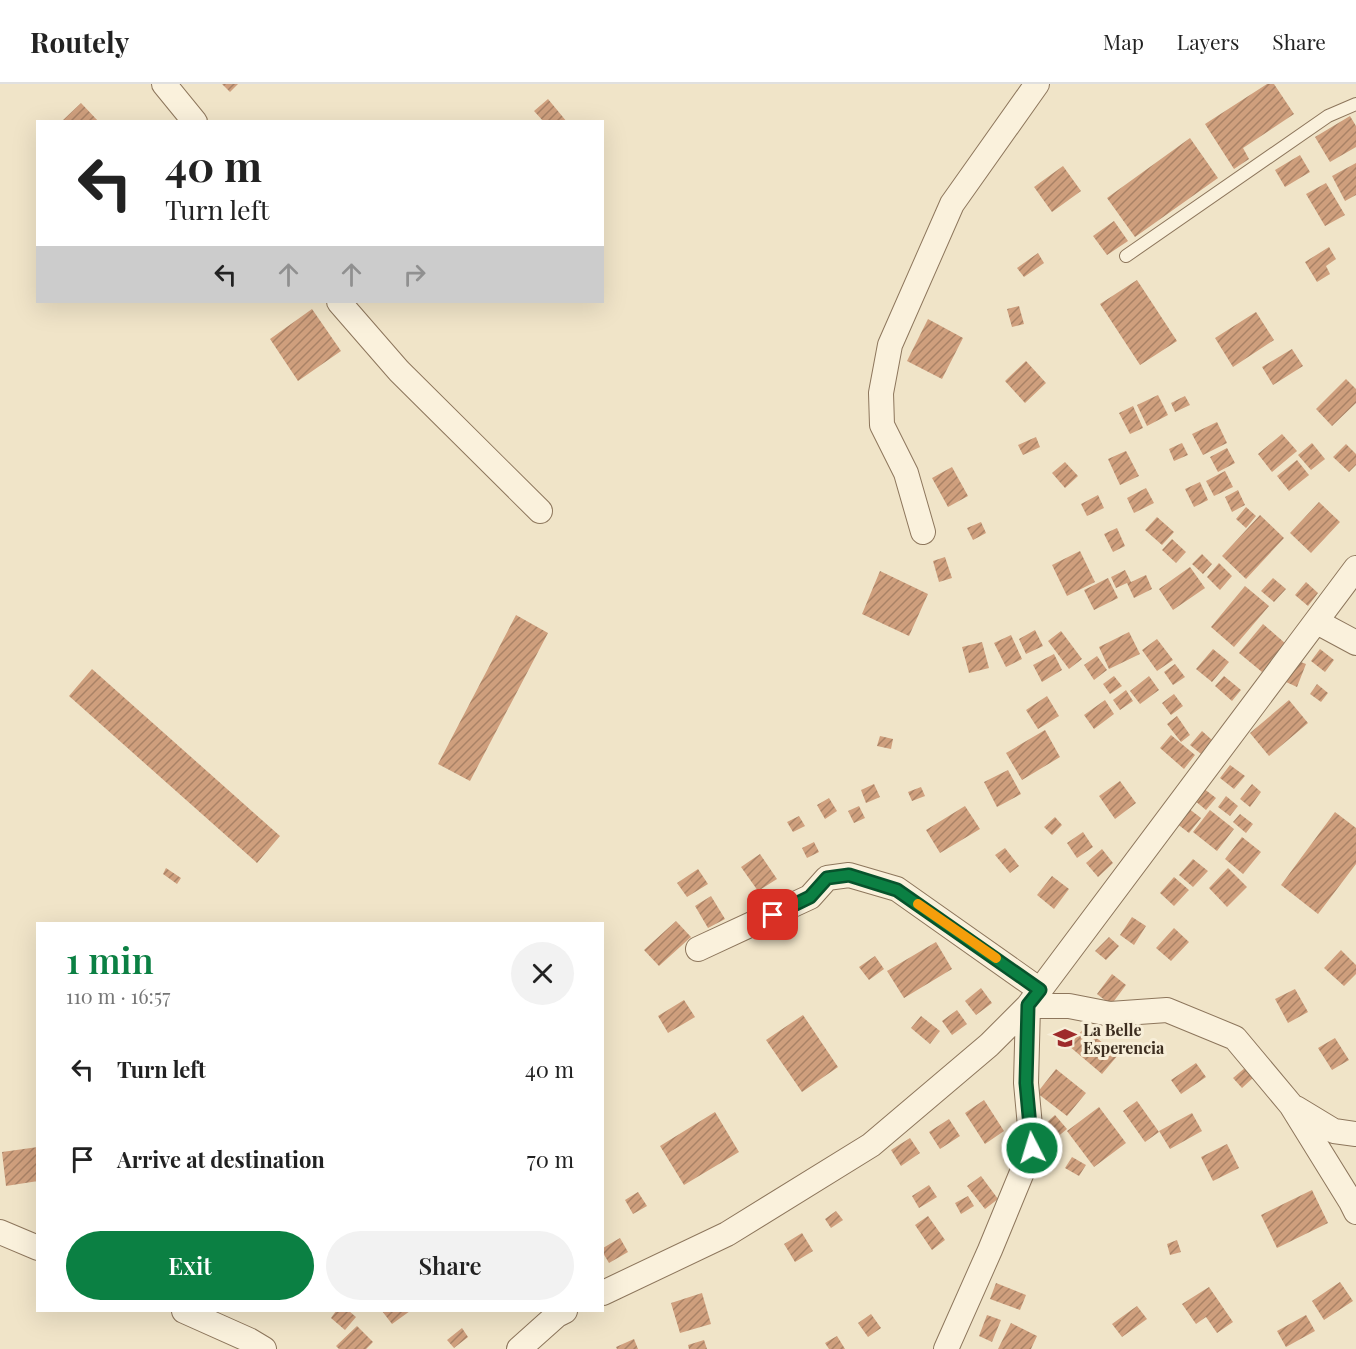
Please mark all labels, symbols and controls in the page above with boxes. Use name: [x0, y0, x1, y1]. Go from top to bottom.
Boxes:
text: Routely: [30, 23, 129, 60]
text: Map: [1103, 27, 1144, 55]
text: Layers: [1177, 27, 1239, 55]
text: Share: [1272, 27, 1326, 55]
text: 40 m: [165, 137, 262, 193]
icon: left: [66, 144, 144, 222]
text: Turn left: [165, 191, 269, 227]
icon: left: [209, 258, 242, 291]
icon: ahead: [272, 258, 305, 291]
icon: ahead: [335, 258, 368, 291]
icon: right: [398, 258, 431, 291]
pin: [747, 889, 798, 940]
icon: arrive: [756, 898, 789, 931]
text: 1 min: [66, 935, 154, 983]
button: close: [511, 942, 574, 1005]
text: 110 m · 16:57: [66, 982, 170, 1009]
place label: La Belle Esperencia: [1083, 1019, 1165, 1058]
school or university icon: La Belle Esperencia: [1052, 1025, 1078, 1051]
icon: left: [66, 1053, 99, 1086]
text: Turn left: [117, 1054, 206, 1084]
text: 40 m: [525, 1054, 574, 1084]
position arrow: [1000, 1116, 1064, 1180]
icon: arrive: [66, 1143, 99, 1176]
text: Arrive at destination: [117, 1144, 325, 1174]
text: 70 m: [527, 1144, 574, 1174]
button: Exit: [66, 1231, 314, 1300]
button: Share: [326, 1231, 574, 1300]

